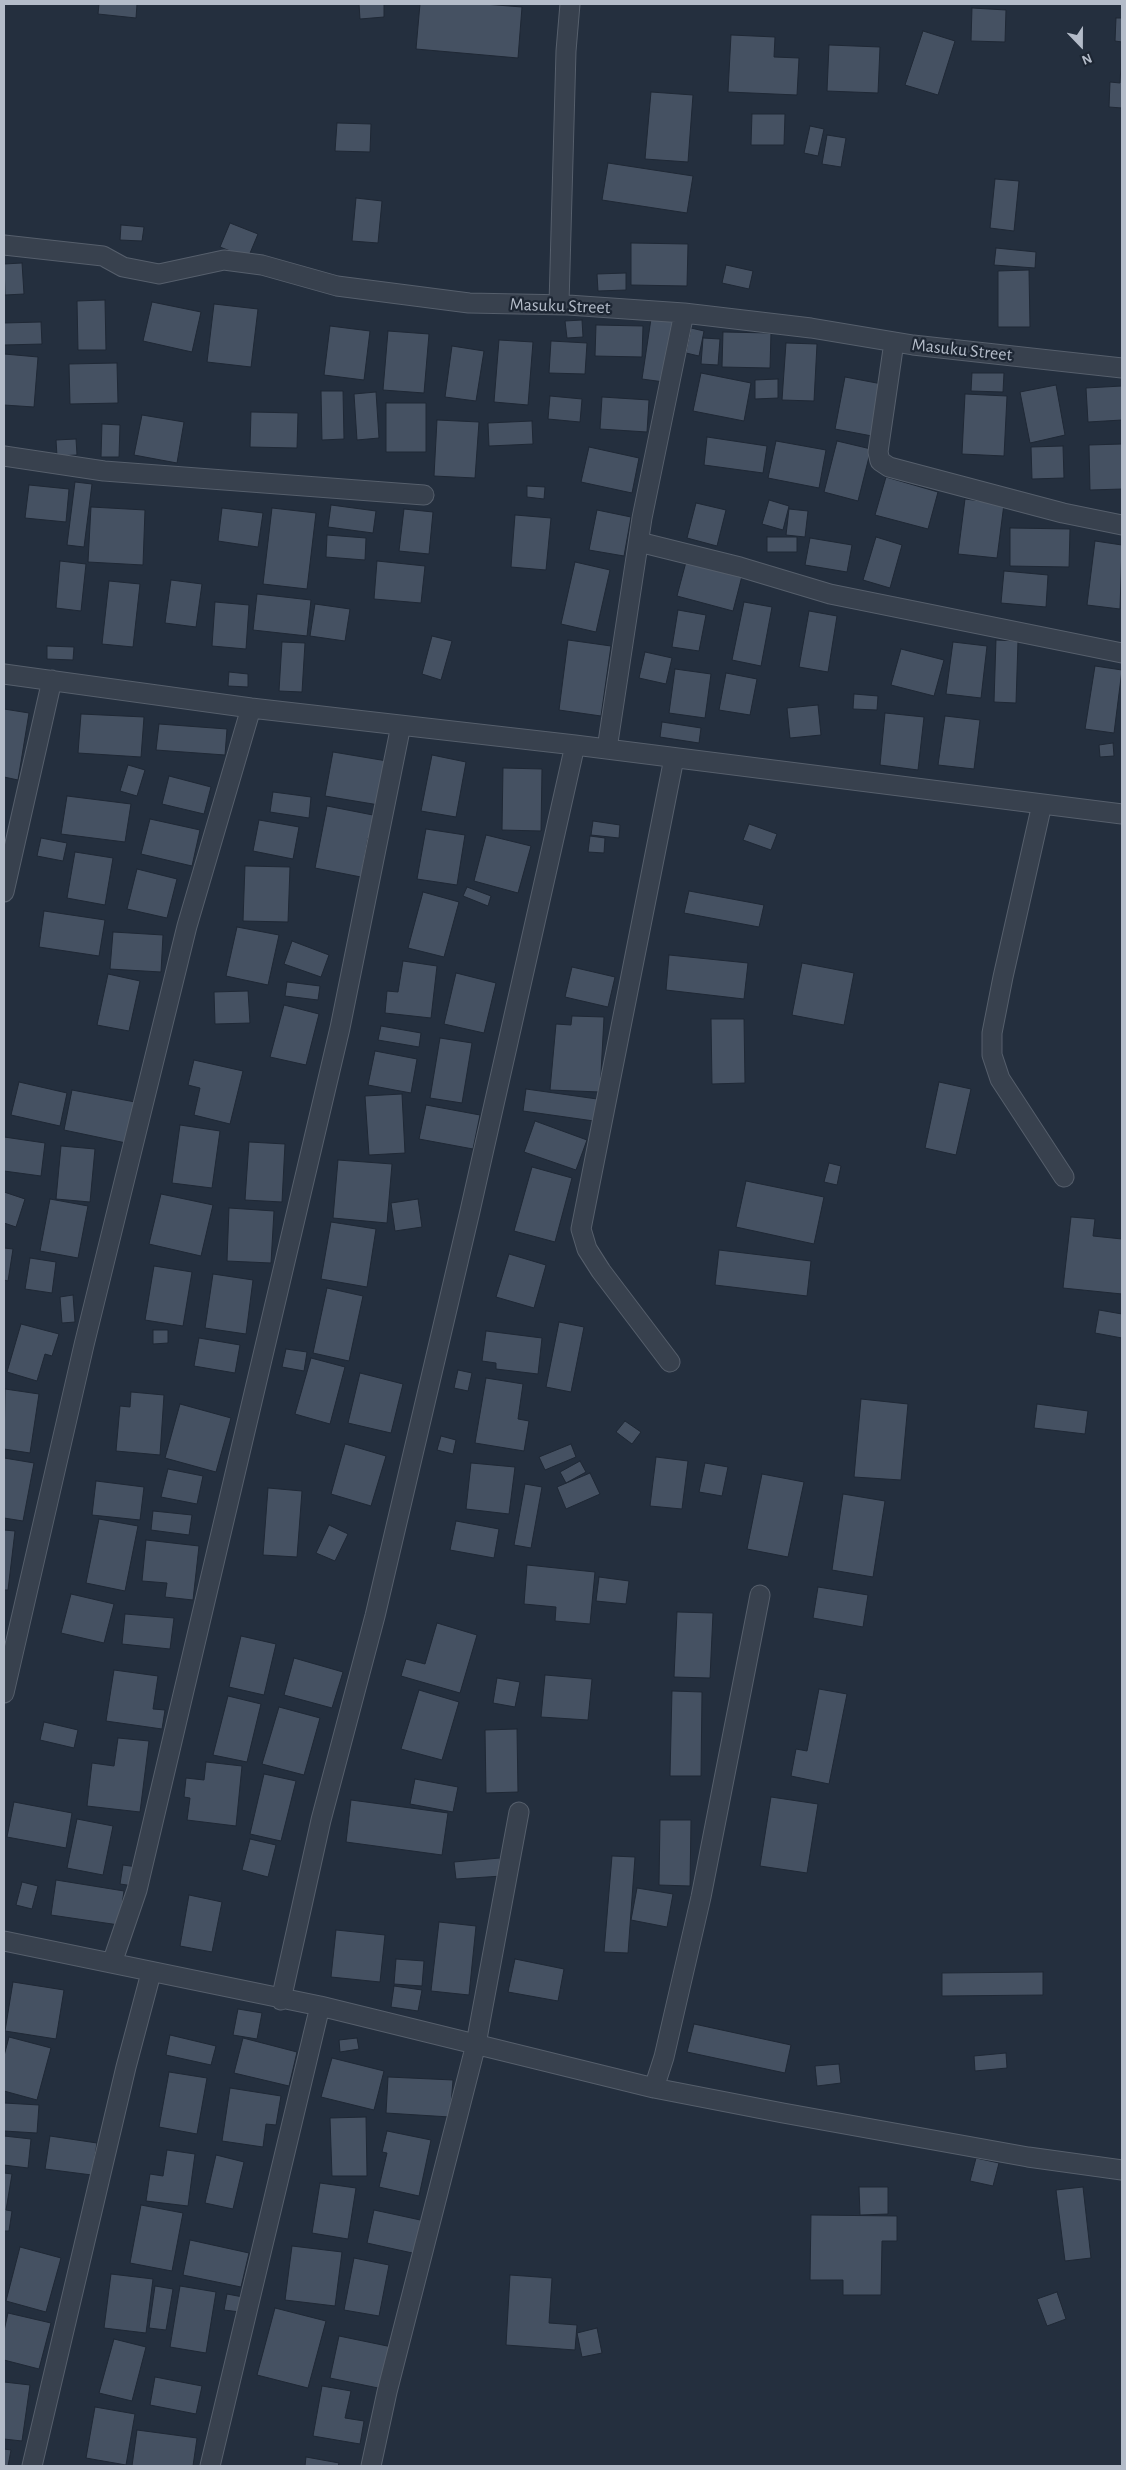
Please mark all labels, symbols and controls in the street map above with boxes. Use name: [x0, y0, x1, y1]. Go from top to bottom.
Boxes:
north arrow: [1056, 20, 1106, 70]
text: N: [1079, 51, 1094, 67]
street label: Masuku Street: [509, 293, 611, 319]
street label: Masuku Street: [911, 334, 1013, 366]

